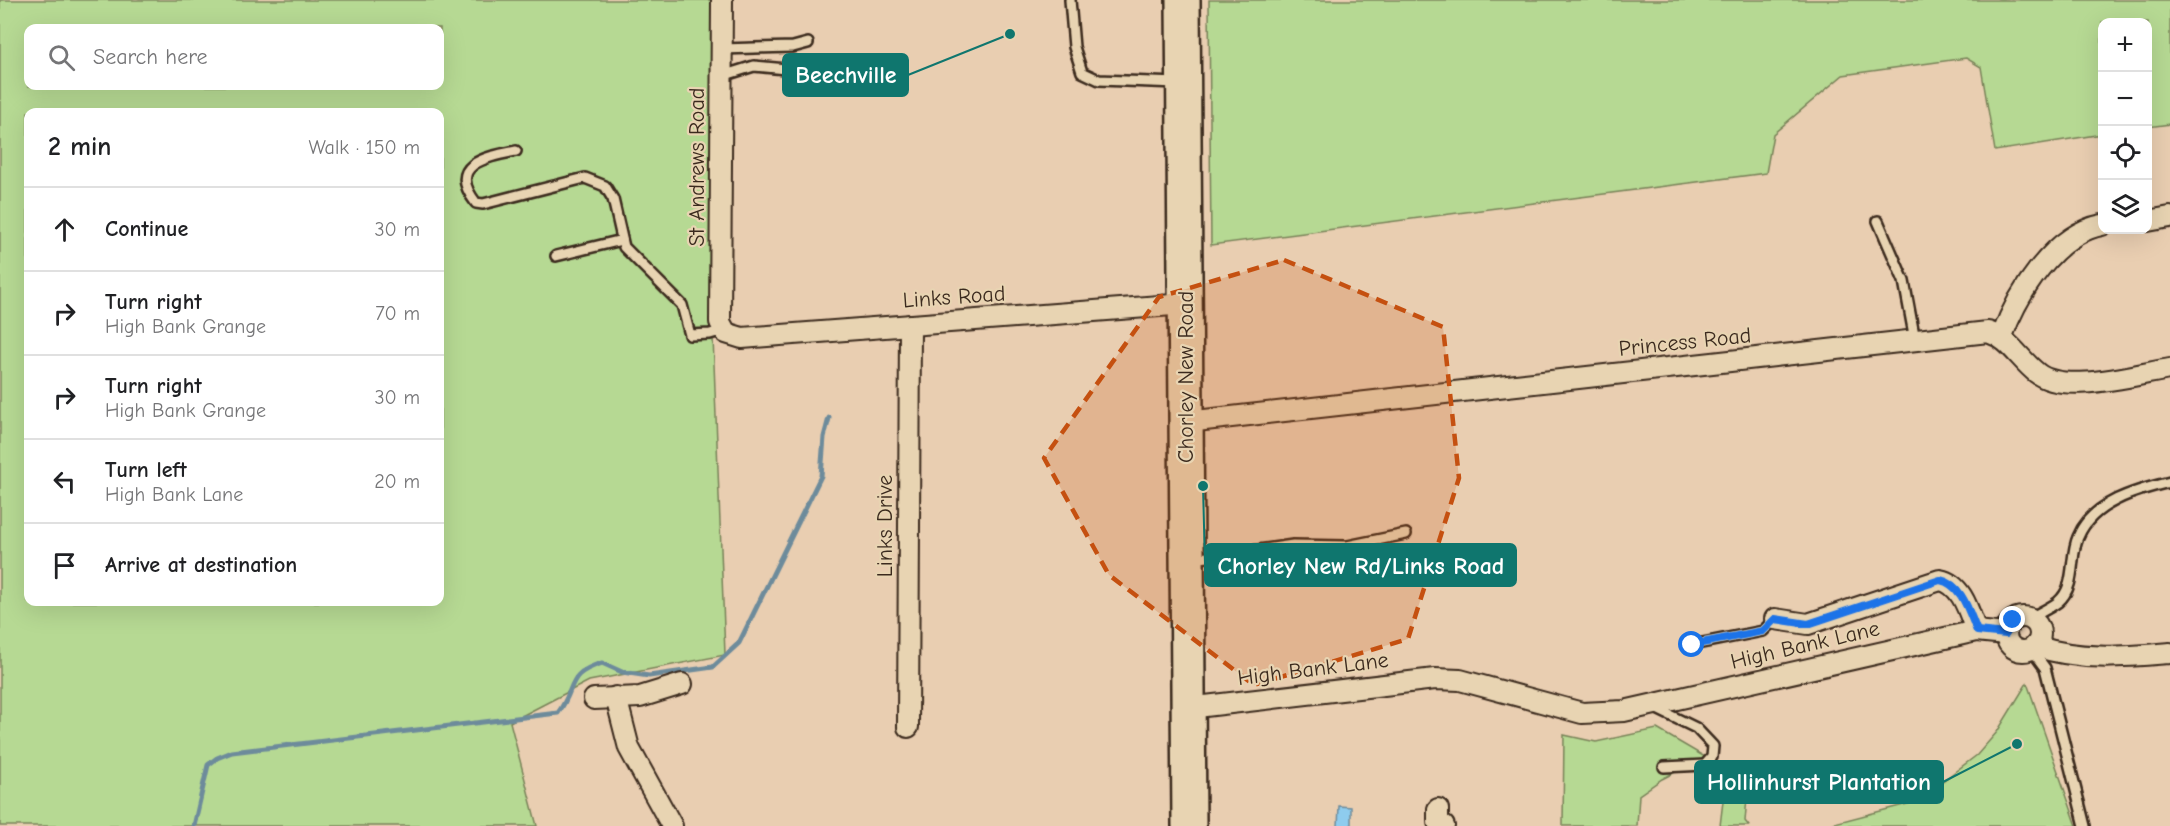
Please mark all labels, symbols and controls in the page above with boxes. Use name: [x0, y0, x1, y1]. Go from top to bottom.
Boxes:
map controls: [2098, 18, 2152, 234]
button: +: [2098, 18, 2152, 72]
search box: [24, 24, 444, 90]
icon: search: [45, 41, 78, 74]
text: Search here: [93, 44, 208, 70]
callout: Beechville: [783, 54, 908, 96]
text: Beechville: [795, 61, 897, 89]
button: −: [2098, 72, 2152, 126]
street label: St Andrews Road: [684, 88, 710, 246]
button: locate: [2098, 126, 2152, 180]
text: 2 min: [48, 132, 111, 162]
text: Walk · 150 m: [309, 136, 420, 159]
button: layers: [2098, 180, 2152, 234]
icon: ahead: [48, 213, 81, 246]
text: Continue: [105, 216, 188, 242]
text: 30 m: [374, 218, 420, 241]
street label: Links Road: [902, 280, 1006, 314]
text: Turn right: [105, 289, 202, 315]
street label: Chorley New Road: [1173, 291, 1199, 463]
icon: right: [48, 297, 81, 330]
text: 70 m: [375, 302, 420, 325]
text: High Bank Grange: [105, 315, 266, 338]
street label: Princess Road: [1618, 322, 1752, 362]
text: Turn right: [105, 373, 202, 399]
icon: right: [48, 381, 81, 414]
text: 30 m: [374, 386, 420, 409]
text: High Bank Grange: [105, 399, 266, 422]
text: Turn left: [105, 457, 187, 483]
icon: left: [48, 465, 81, 498]
text: 20 m: [374, 470, 420, 493]
street label: Links Drive: [872, 475, 898, 577]
text: High Bank Lane: [105, 483, 243, 506]
callout: Chorley New Rd/Links Road: [1205, 544, 1516, 586]
icon: arrive: [48, 549, 81, 582]
text: Arrive at destination: [105, 552, 297, 578]
text: Chorley New Rd/Links Road: [1218, 552, 1504, 580]
route end: [1999, 606, 2025, 632]
street label: High Bank Lane: [1728, 615, 1882, 675]
route start: [1678, 631, 1704, 657]
street label: High Bank Lane: [1236, 647, 1390, 691]
callout: Hollinhurst Plantation: [1695, 761, 1943, 803]
text: Hollinhurst Plantation: [1707, 768, 1931, 796]

